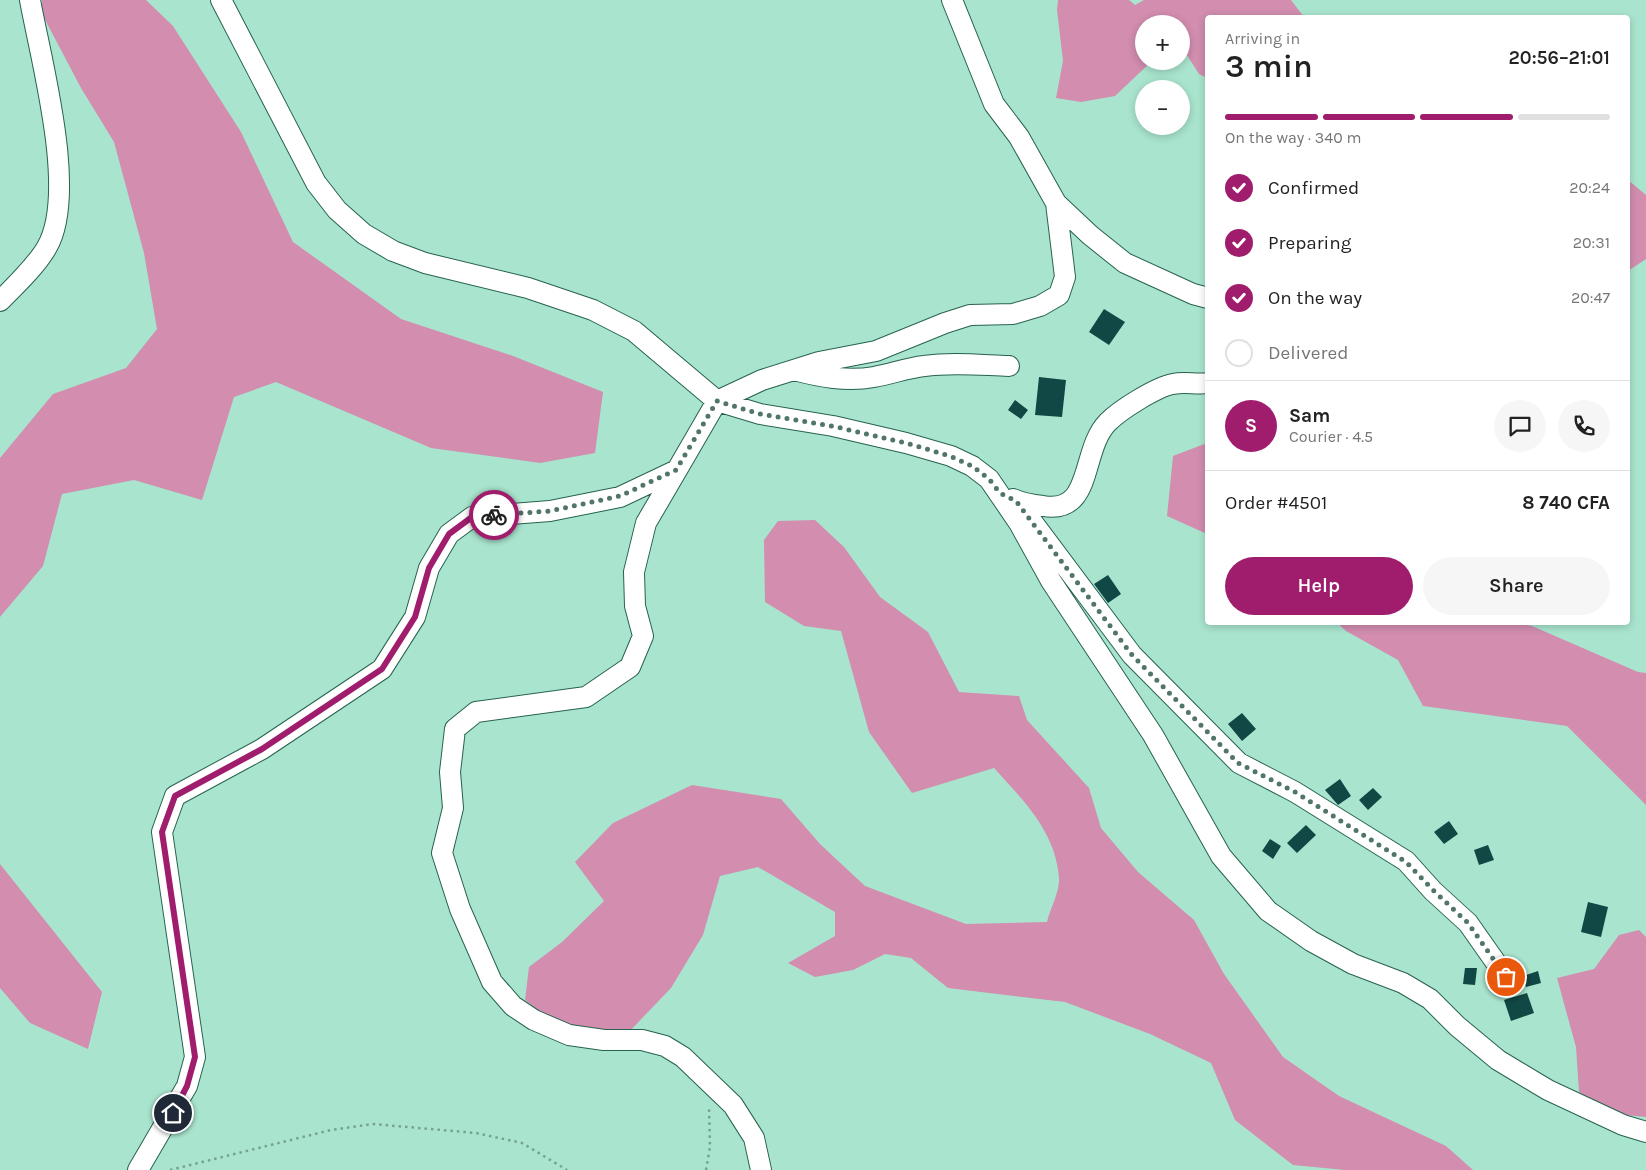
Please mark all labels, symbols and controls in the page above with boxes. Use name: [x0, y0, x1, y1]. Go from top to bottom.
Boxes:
map controls: [1135, 15, 1190, 135]
button: +: [1135, 15, 1190, 70]
text: Arriving in: [1225, 29, 1300, 48]
text: 20:56–21:01: [1509, 47, 1610, 69]
text: 3 min: [1225, 48, 1313, 85]
button: −: [1135, 80, 1190, 135]
text: On the way · 340 m: [1225, 128, 1361, 147]
icon: check: [1225, 174, 1253, 202]
text: Confirmed: [1268, 177, 1359, 199]
text: 20:24: [1569, 178, 1610, 197]
icon: check: [1225, 229, 1253, 257]
text: Preparing: [1268, 232, 1351, 254]
text: 20:31: [1573, 233, 1610, 252]
icon: check: [1225, 284, 1253, 312]
text: On the way: [1268, 287, 1362, 309]
text: 20:47: [1571, 288, 1610, 307]
text: Delivered: [1268, 342, 1348, 364]
button: chat: [1494, 400, 1546, 452]
button: phone: [1558, 400, 1610, 452]
text: Sam: [1289, 405, 1330, 427]
text: S: [1245, 415, 1257, 437]
text: Courier · 4.5: [1289, 427, 1373, 446]
courier: [469, 490, 519, 540]
text: Order #4501: [1225, 492, 1327, 514]
text: 8 740 CFA: [1522, 492, 1610, 514]
icon: bike: [480, 501, 508, 529]
button: Help: [1225, 557, 1413, 615]
button: Share: [1423, 557, 1610, 615]
pin: [1485, 956, 1527, 998]
icon: bag: [1492, 963, 1520, 991]
pin: [152, 1092, 194, 1134]
icon: home: [159, 1099, 187, 1127]

